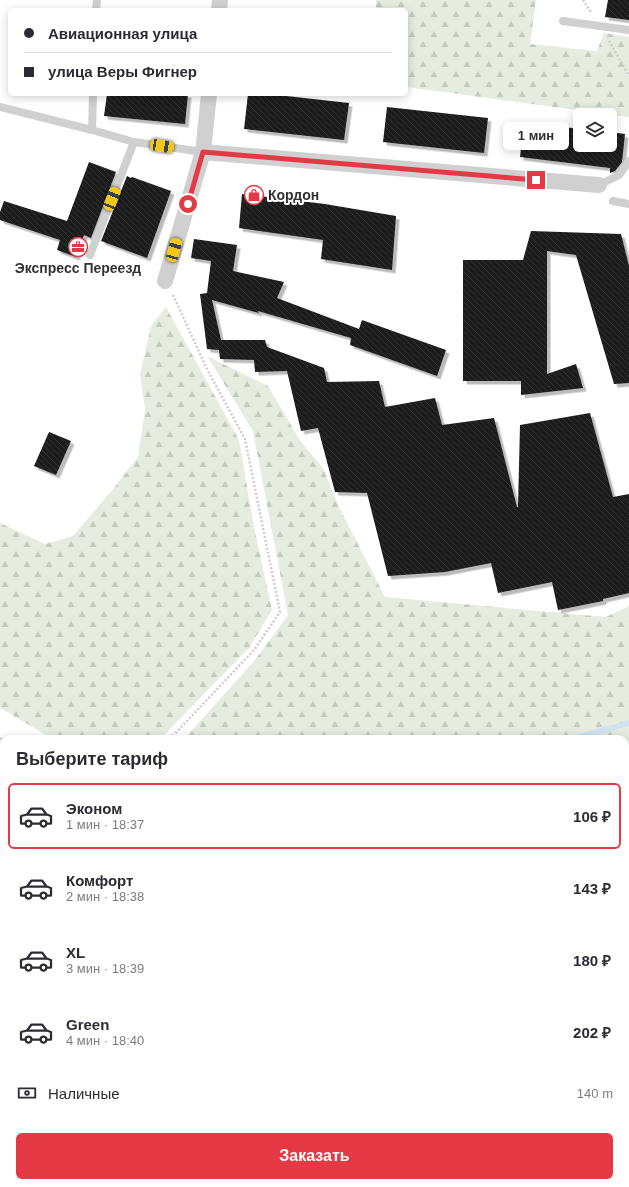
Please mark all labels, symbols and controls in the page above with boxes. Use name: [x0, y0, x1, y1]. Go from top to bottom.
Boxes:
text: Авиационная улица: [48, 25, 197, 42]
text: улица Веры Фигнер: [48, 63, 197, 80]
map controls: [573, 108, 617, 152]
button: layers: [573, 108, 617, 152]
callout: 1 мин: [503, 122, 569, 150]
text: 1 мин: [518, 128, 554, 143]
car: [149, 138, 175, 154]
route end: [527, 171, 545, 189]
shop icon: Кордон: [243, 184, 265, 206]
car: [102, 186, 122, 212]
place label: Кордон: [268, 187, 319, 203]
route start: [179, 195, 197, 213]
office icon: Экспресс Переезд: [67, 236, 89, 258]
car: [165, 237, 183, 263]
place label: Экспресс Переезд: [15, 260, 141, 276]
text: Выберите тариф: [16, 749, 168, 769]
icon: car: [18, 798, 54, 834]
text: Эконом: [66, 800, 122, 817]
text: 106 ₽: [573, 808, 611, 825]
text: 1 мин · 18:37: [66, 817, 144, 832]
icon: car: [18, 870, 54, 906]
text: Комфорт: [66, 872, 133, 889]
text: 143 ₽: [573, 880, 611, 897]
text: 2 мин · 18:38: [66, 889, 144, 904]
icon: car: [18, 942, 54, 978]
text: XL: [66, 944, 85, 961]
text: 180 ₽: [573, 952, 611, 969]
text: 3 мин · 18:39: [66, 961, 144, 976]
icon: car: [18, 1014, 54, 1050]
text: Green: [66, 1016, 109, 1033]
text: 202 ₽: [573, 1024, 611, 1041]
text: 4 мин · 18:40: [66, 1033, 144, 1048]
icon: cash: [16, 1082, 38, 1104]
text: Наличные: [48, 1085, 120, 1102]
text: 140 m: [577, 1086, 613, 1101]
button: Заказать: [16, 1133, 613, 1179]

